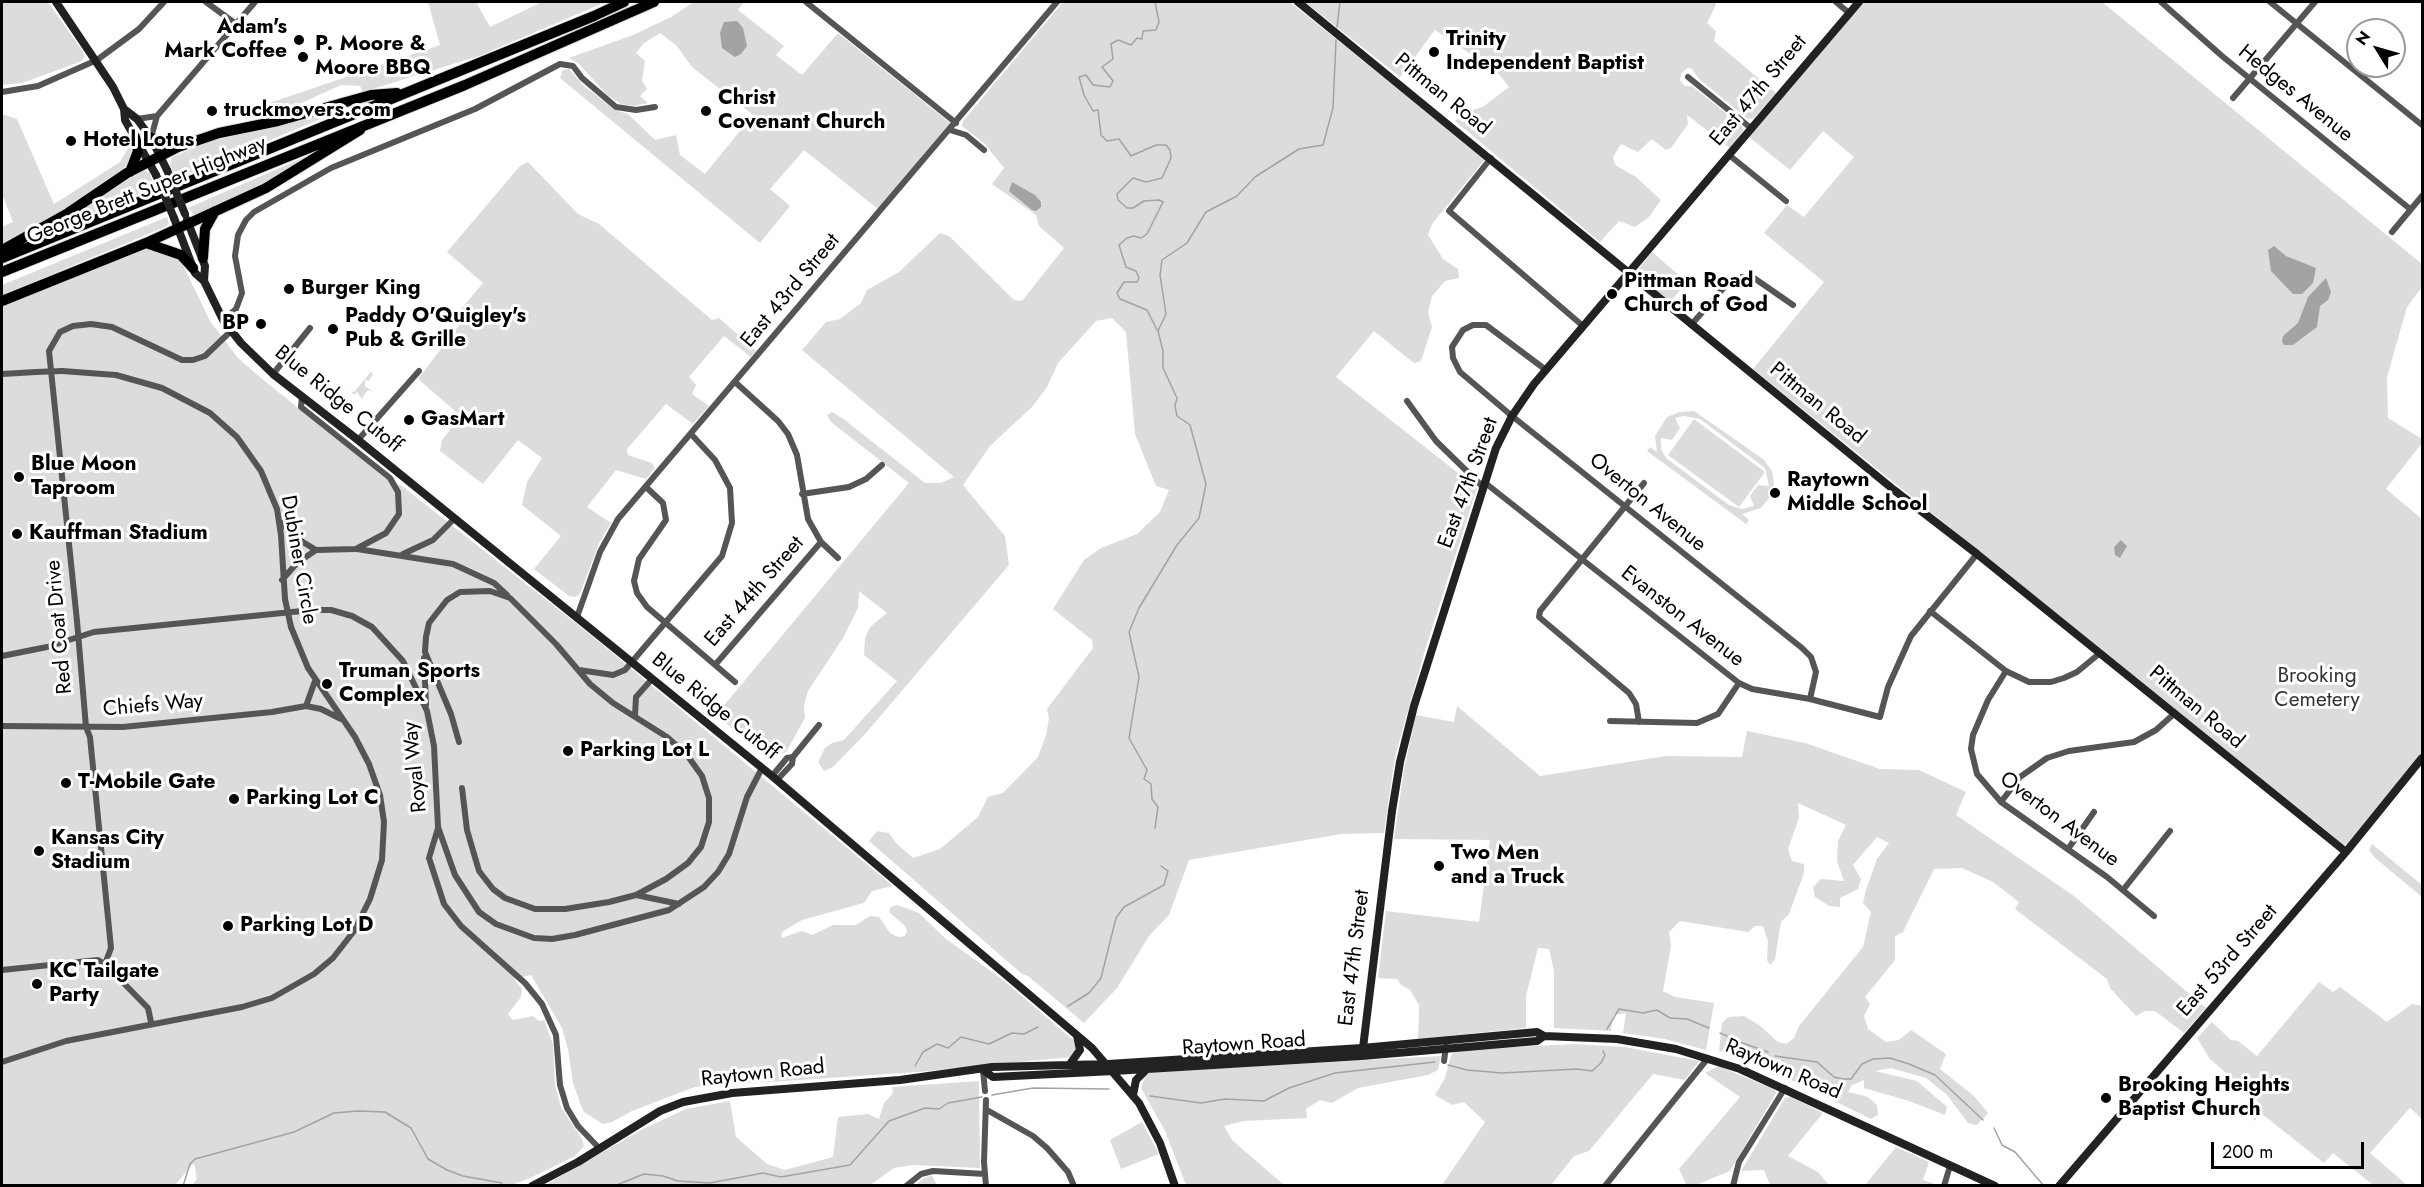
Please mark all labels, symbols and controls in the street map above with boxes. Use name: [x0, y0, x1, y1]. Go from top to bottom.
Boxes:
place label: Adam's Mark Coffee: [164, 15, 287, 65]
north arrow: [2346, 18, 2406, 78]
text: N: [2350, 26, 2376, 50]
place label: Trinity Independent Baptist: [1446, 27, 1644, 77]
street label: East 47th Street: [1705, 30, 1813, 152]
place label: P. Moore & Moore BBQ: [315, 32, 431, 82]
marker: Adam's Mark Coffee: [292, 33, 306, 47]
street label: Hedges Avenue: [2232, 40, 2358, 148]
marker: Trinity Independent Baptist: [1427, 45, 1441, 59]
street label: Pittman Road: [1389, 49, 1495, 141]
marker: P. Moore & Moore BBQ: [296, 50, 310, 64]
place label: Christ Covenant Church: [718, 86, 885, 136]
place label: truckmovers.com: [224, 98, 391, 124]
marker: truckmovers.com: [205, 104, 219, 118]
marker: Christ Covenant Church: [699, 104, 713, 118]
place label: Hotel Lotus: [83, 128, 194, 154]
street label: George Brett Super Highway: [24, 131, 270, 251]
marker: Hotel Lotus: [64, 134, 78, 148]
street label: East 43rd Street: [736, 229, 846, 353]
place label: Pittman Road Church of God: [1624, 269, 1768, 319]
place label: Burger King: [301, 276, 420, 302]
marker: Burger King: [282, 282, 296, 296]
marker: Pittman Road Church of God: [1605, 287, 1619, 301]
place label: Paddy O'Quigley's Pub & Grille: [345, 304, 526, 354]
place label: BP: [222, 311, 249, 337]
marker: BP: [254, 317, 268, 331]
marker: Paddy O'Quigley's Pub & Grille: [326, 322, 340, 336]
street label: Blue Ridge Cutoff: [269, 341, 407, 459]
street label: Pittman Road: [1764, 358, 1870, 450]
place label: GasMart: [421, 407, 504, 433]
marker: GasMart: [402, 413, 416, 427]
street label: East 47th Street: [1434, 414, 1504, 552]
street label: Overton Avenue: [1583, 448, 1711, 558]
place label: Blue Moon Taproom: [31, 452, 137, 502]
place label: Raytown Middle School: [1787, 468, 1927, 518]
marker: Blue Moon Taproom: [12, 470, 26, 484]
marker: Raytown Middle School: [1768, 486, 1782, 500]
street label: Dubiner Circle: [274, 494, 322, 626]
place label: Kauffman Stadium: [29, 521, 208, 547]
marker: Kauffman Stadium: [10, 527, 24, 541]
street label: East 44th Street: [700, 532, 810, 652]
street label: Red Coat Drive: [42, 559, 78, 695]
street label: Evanston Avenue: [1615, 561, 1749, 673]
street label: Blue Ridge Cutoff: [646, 648, 784, 766]
place label: Truman Sports Complex: [339, 659, 480, 709]
street label: Pittman Road: [2143, 661, 2249, 755]
park label: Brooking Cemetery: [2274, 664, 2360, 714]
marker: Truman Sports Complex: [320, 677, 334, 691]
street label: Chiefs Way: [102, 689, 204, 723]
street label: Royal Way: [399, 720, 433, 814]
place label: Parking Lot L: [580, 738, 709, 764]
marker: Parking Lot L: [561, 744, 575, 758]
street label: Overton Avenue: [1994, 767, 2124, 873]
place label: T-Mobile Gate: [78, 770, 215, 796]
marker: T-Mobile Gate: [59, 776, 73, 790]
place label: Parking Lot C: [246, 786, 379, 812]
marker: Parking Lot C: [227, 792, 241, 806]
place label: Kansas City Stadium: [51, 826, 164, 876]
place label: Two Men and a Truck: [1451, 841, 1565, 891]
marker: Kansas City Stadium: [32, 844, 46, 858]
marker: Two Men and a Truck: [1432, 859, 1446, 873]
street label: East 47th Street: [1334, 888, 1376, 1028]
street label: East 53rd Street: [2172, 900, 2284, 1022]
place label: Parking Lot D: [240, 913, 373, 939]
marker: Parking Lot D: [221, 919, 235, 933]
place label: KC Tailgate Party: [49, 959, 159, 1009]
marker: KC Tailgate Party: [30, 977, 44, 991]
street label: Raytown Road: [1181, 1028, 1307, 1062]
street label: Raytown Road: [1721, 1034, 1845, 1106]
street label: Raytown Road: [700, 1055, 826, 1093]
place label: Brooking Heights Baptist Church: [2118, 1073, 2289, 1123]
marker: Brooking Heights Baptist Church: [2099, 1091, 2113, 1105]
scale bar: [2214, 1130, 2367, 1168]
text: 200 m: [2222, 1139, 2273, 1165]

